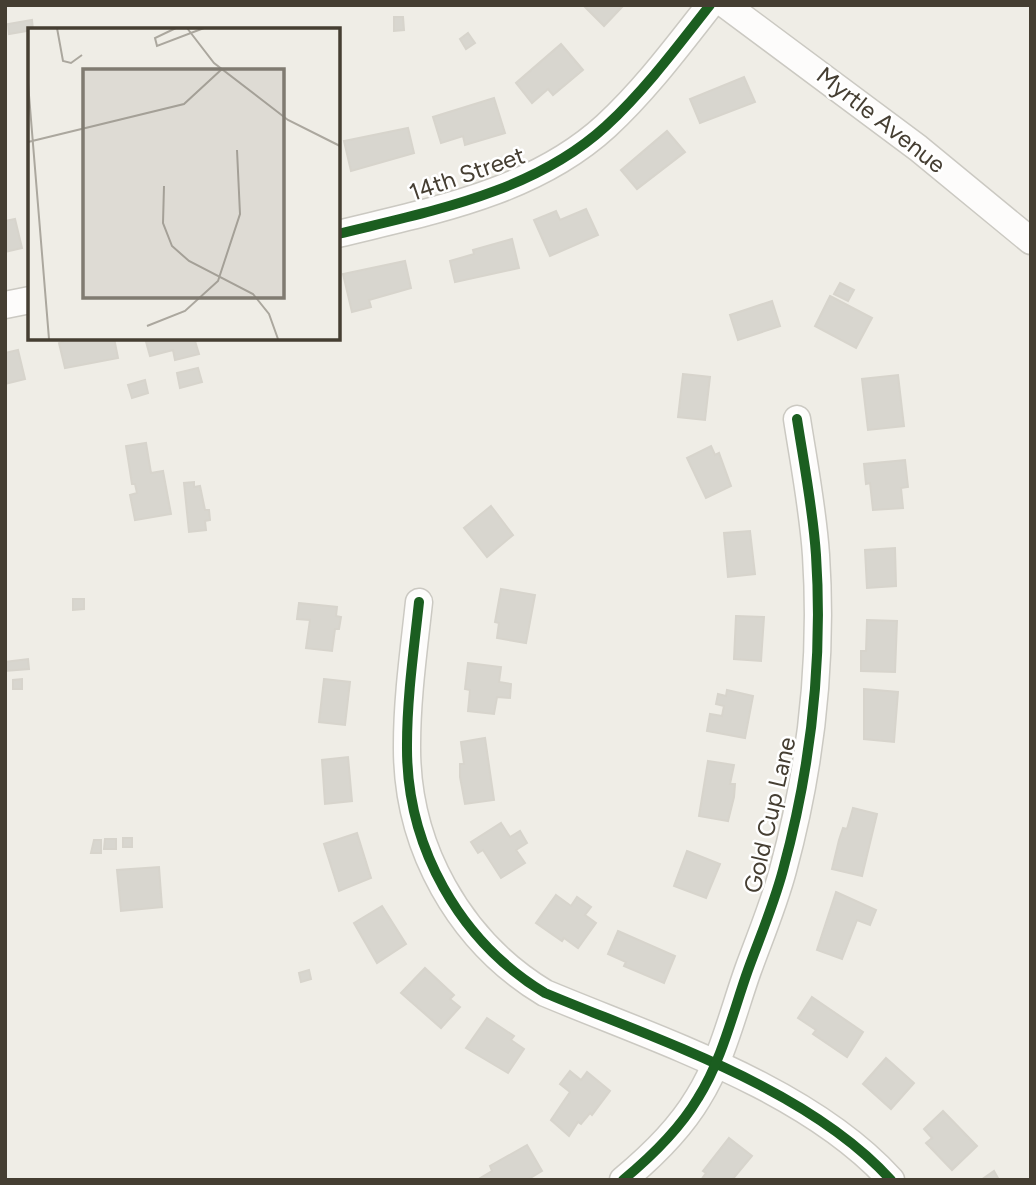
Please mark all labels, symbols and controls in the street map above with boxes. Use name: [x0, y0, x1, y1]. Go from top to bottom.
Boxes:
inset map: [28, 28, 340, 340]
street label: Myrtle Avenue: [811, 60, 952, 179]
street label: 14th Street: [405, 140, 528, 207]
street label: Gold Cup Lane: [737, 734, 802, 896]

